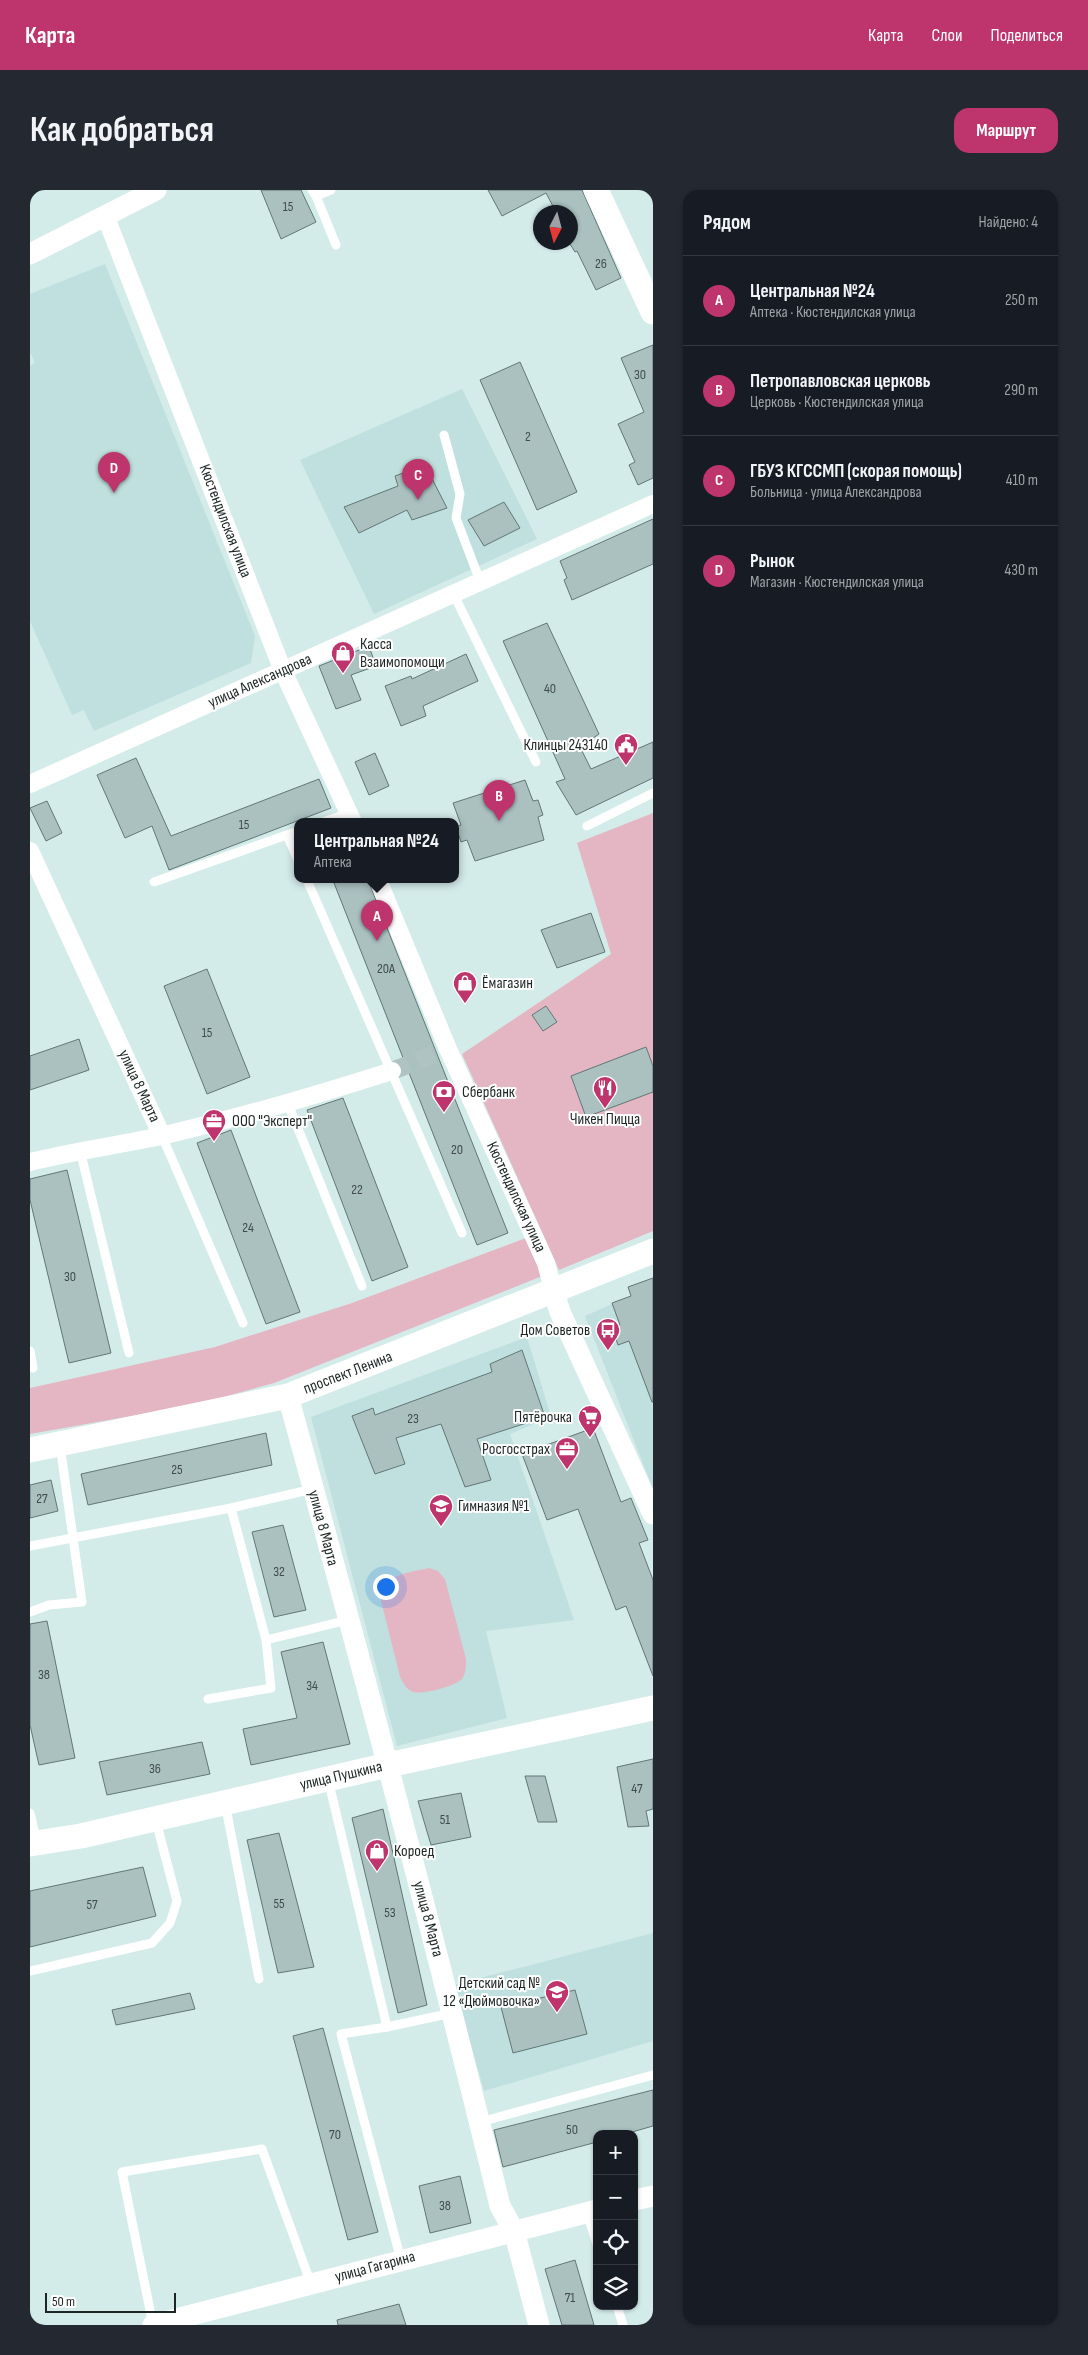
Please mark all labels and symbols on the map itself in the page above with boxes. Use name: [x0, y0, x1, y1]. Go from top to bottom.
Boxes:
house number: 15: [283, 198, 294, 215]
north arrow: [533, 205, 578, 250]
house number: 26: [595, 255, 607, 272]
house number: 30: [634, 366, 646, 383]
house number: 2: [525, 428, 531, 445]
pin: D: [98, 452, 130, 493]
pin: C: [402, 459, 434, 500]
street label: Кюстендилская улица: [195, 462, 255, 580]
place label: Касса Взаимопомощи: [360, 635, 445, 672]
shop icon: Касса Взаимопомощи: [330, 640, 356, 674]
street label: улица Александрова: [205, 650, 315, 712]
house number: 40: [544, 680, 556, 697]
public building icon: Клинцы 243140: [613, 732, 639, 766]
place label: Клинцы 243140: [524, 736, 608, 755]
pin: B: [483, 780, 515, 821]
house number: 15: [239, 816, 250, 833]
pin: A: [361, 900, 393, 941]
house number: 20А: [377, 960, 396, 977]
shop icon: Ёмагазин: [452, 970, 478, 1004]
place label: Ёмагазин: [482, 974, 533, 993]
house number: 15: [202, 1024, 213, 1041]
street label: улица 8 Марта: [114, 1047, 164, 1125]
restaurant icon: Чикен Пицца: [592, 1075, 618, 1109]
bank icon: Сбербанк: [431, 1079, 457, 1113]
place label: Сбербанк: [462, 1083, 516, 1102]
office icon: ООО "Эксперт": [201, 1108, 227, 1142]
place label: Чикен Пицца: [570, 1110, 640, 1129]
place label: ООО "Эксперт": [232, 1112, 312, 1131]
street label: Кюстендилская улица: [482, 1139, 550, 1255]
house number: 20: [451, 1141, 463, 1158]
house number: 22: [351, 1181, 363, 1198]
house number: 24: [242, 1219, 254, 1236]
house number: 30: [64, 1268, 76, 1285]
bus stop icon: Дом Советов: [595, 1317, 621, 1351]
place label: Дом Советов: [520, 1321, 590, 1340]
street label: проспект Ленина: [301, 1347, 395, 1399]
supermarket icon: Пятёрочка: [577, 1404, 603, 1438]
place label: Пятёрочка: [514, 1408, 572, 1427]
house number: 23: [407, 1410, 419, 1427]
office icon: Росгосстрах: [554, 1436, 580, 1470]
place label: Росгосстрах: [482, 1440, 550, 1459]
house number: 25: [171, 1461, 183, 1478]
street label: улица 8 Марта: [304, 1488, 342, 1568]
house number: 27: [36, 1490, 48, 1507]
school or university icon: Гимназия №1: [428, 1493, 454, 1527]
place label: Гимназия №1: [458, 1497, 529, 1516]
house number: 32: [273, 1563, 285, 1580]
your location: [373, 1574, 399, 1600]
house number: 38: [38, 1666, 50, 1683]
house number: 34: [306, 1677, 318, 1694]
street label: улица Пушкина: [298, 1757, 384, 1795]
house number: 36: [149, 1760, 161, 1777]
house number: 47: [631, 1780, 643, 1797]
house number: 51: [440, 1811, 450, 1828]
shop icon: Короед: [364, 1838, 390, 1872]
place label: Короед: [394, 1842, 434, 1861]
street label: улица 8 Марта: [409, 1879, 447, 1959]
house number: 55: [273, 1895, 285, 1912]
house number: 57: [86, 1896, 98, 1913]
house number: 53: [384, 1904, 396, 1921]
place label: Детский сад № 12 «Дюймовочка»: [443, 1974, 540, 2011]
school or university icon: Детский сад № 12 «Дюймовочка»: [544, 1979, 570, 2013]
house number: 50: [566, 2121, 578, 2138]
house number: 70: [329, 2126, 341, 2143]
house number: 38: [439, 2197, 451, 2214]
street label: улица Гагарина: [333, 2247, 417, 2287]
house number: 71: [565, 2289, 575, 2306]
scale bar: [45, 2290, 176, 2313]

